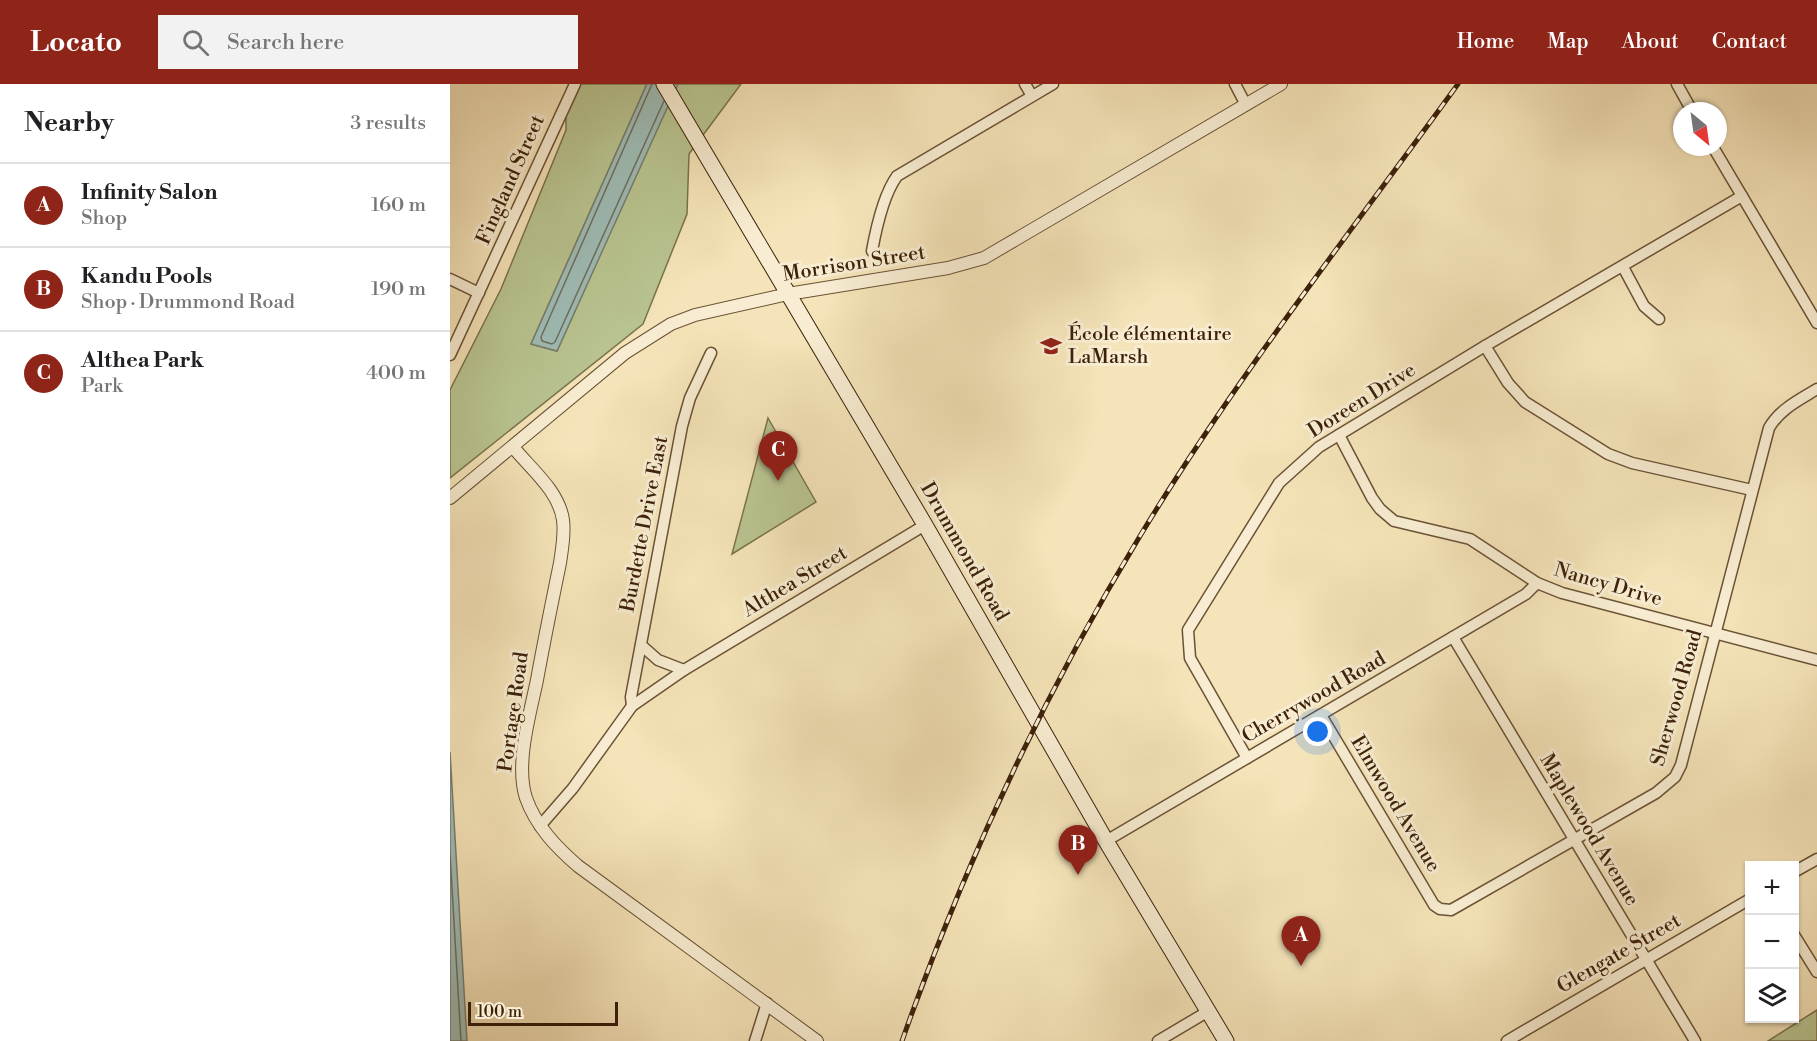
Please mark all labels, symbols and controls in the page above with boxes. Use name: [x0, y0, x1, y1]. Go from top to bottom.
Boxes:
search box: [158, 15, 578, 69]
text: Locato: [30, 25, 122, 60]
icon: search: [179, 26, 212, 59]
text: Search here: [227, 29, 344, 56]
text: Home: [1457, 29, 1514, 55]
text: Map: [1547, 29, 1589, 55]
text: About: [1622, 29, 1679, 55]
text: Contact: [1712, 29, 1787, 55]
north arrow: [1673, 102, 1727, 156]
text: Nearby: [24, 107, 114, 139]
text: 3 results: [350, 111, 426, 136]
street label: Fingland Street: [471, 111, 551, 249]
text: Infinity Salon: [81, 179, 217, 206]
text: A: [36, 193, 51, 218]
text: 160 m: [371, 193, 426, 218]
text: Shop: [81, 206, 127, 231]
street label: Morrison Street: [781, 240, 927, 288]
text: Kandu Pools: [81, 263, 212, 290]
text: B: [36, 277, 51, 302]
text: 190 m: [371, 277, 426, 302]
text: Shop · Drummond Road: [81, 290, 295, 315]
place label: École élémentaire LaMarsh: [1068, 321, 1232, 370]
school or university icon: École élémentaire LaMarsh: [1039, 334, 1063, 358]
text: Althea Park: [81, 347, 204, 374]
street label: Doreen Drive: [1303, 358, 1421, 444]
text: C: [36, 361, 51, 386]
text: 400 m: [366, 361, 426, 386]
text: Park: [81, 374, 123, 399]
pin: C: [758, 432, 798, 481]
street label: Burdette Drive East: [615, 434, 674, 615]
street label: Drummond Road: [914, 478, 1014, 626]
street label: Althea Street: [737, 541, 852, 624]
street label: Nancy Drive: [1551, 558, 1665, 612]
street label: Sherwood Road: [1646, 626, 1709, 769]
street label: Cherrywood Road: [1238, 646, 1391, 749]
street label: Portage Road: [493, 650, 535, 774]
your location: [1303, 717, 1332, 746]
street label: Elmwood Avenue: [1344, 731, 1446, 877]
street label: Maplewood Avenue: [1534, 749, 1644, 911]
pin: B: [1058, 826, 1098, 875]
map controls: [1745, 861, 1799, 1023]
button: +: [1745, 861, 1799, 915]
street label: Glengate Street: [1553, 909, 1685, 999]
button: −: [1745, 915, 1799, 969]
pin: A: [1282, 916, 1320, 966]
button: layers: [1745, 969, 1799, 1023]
scale bar: [468, 999, 618, 1026]
text: 100 m: [477, 1002, 522, 1022]

